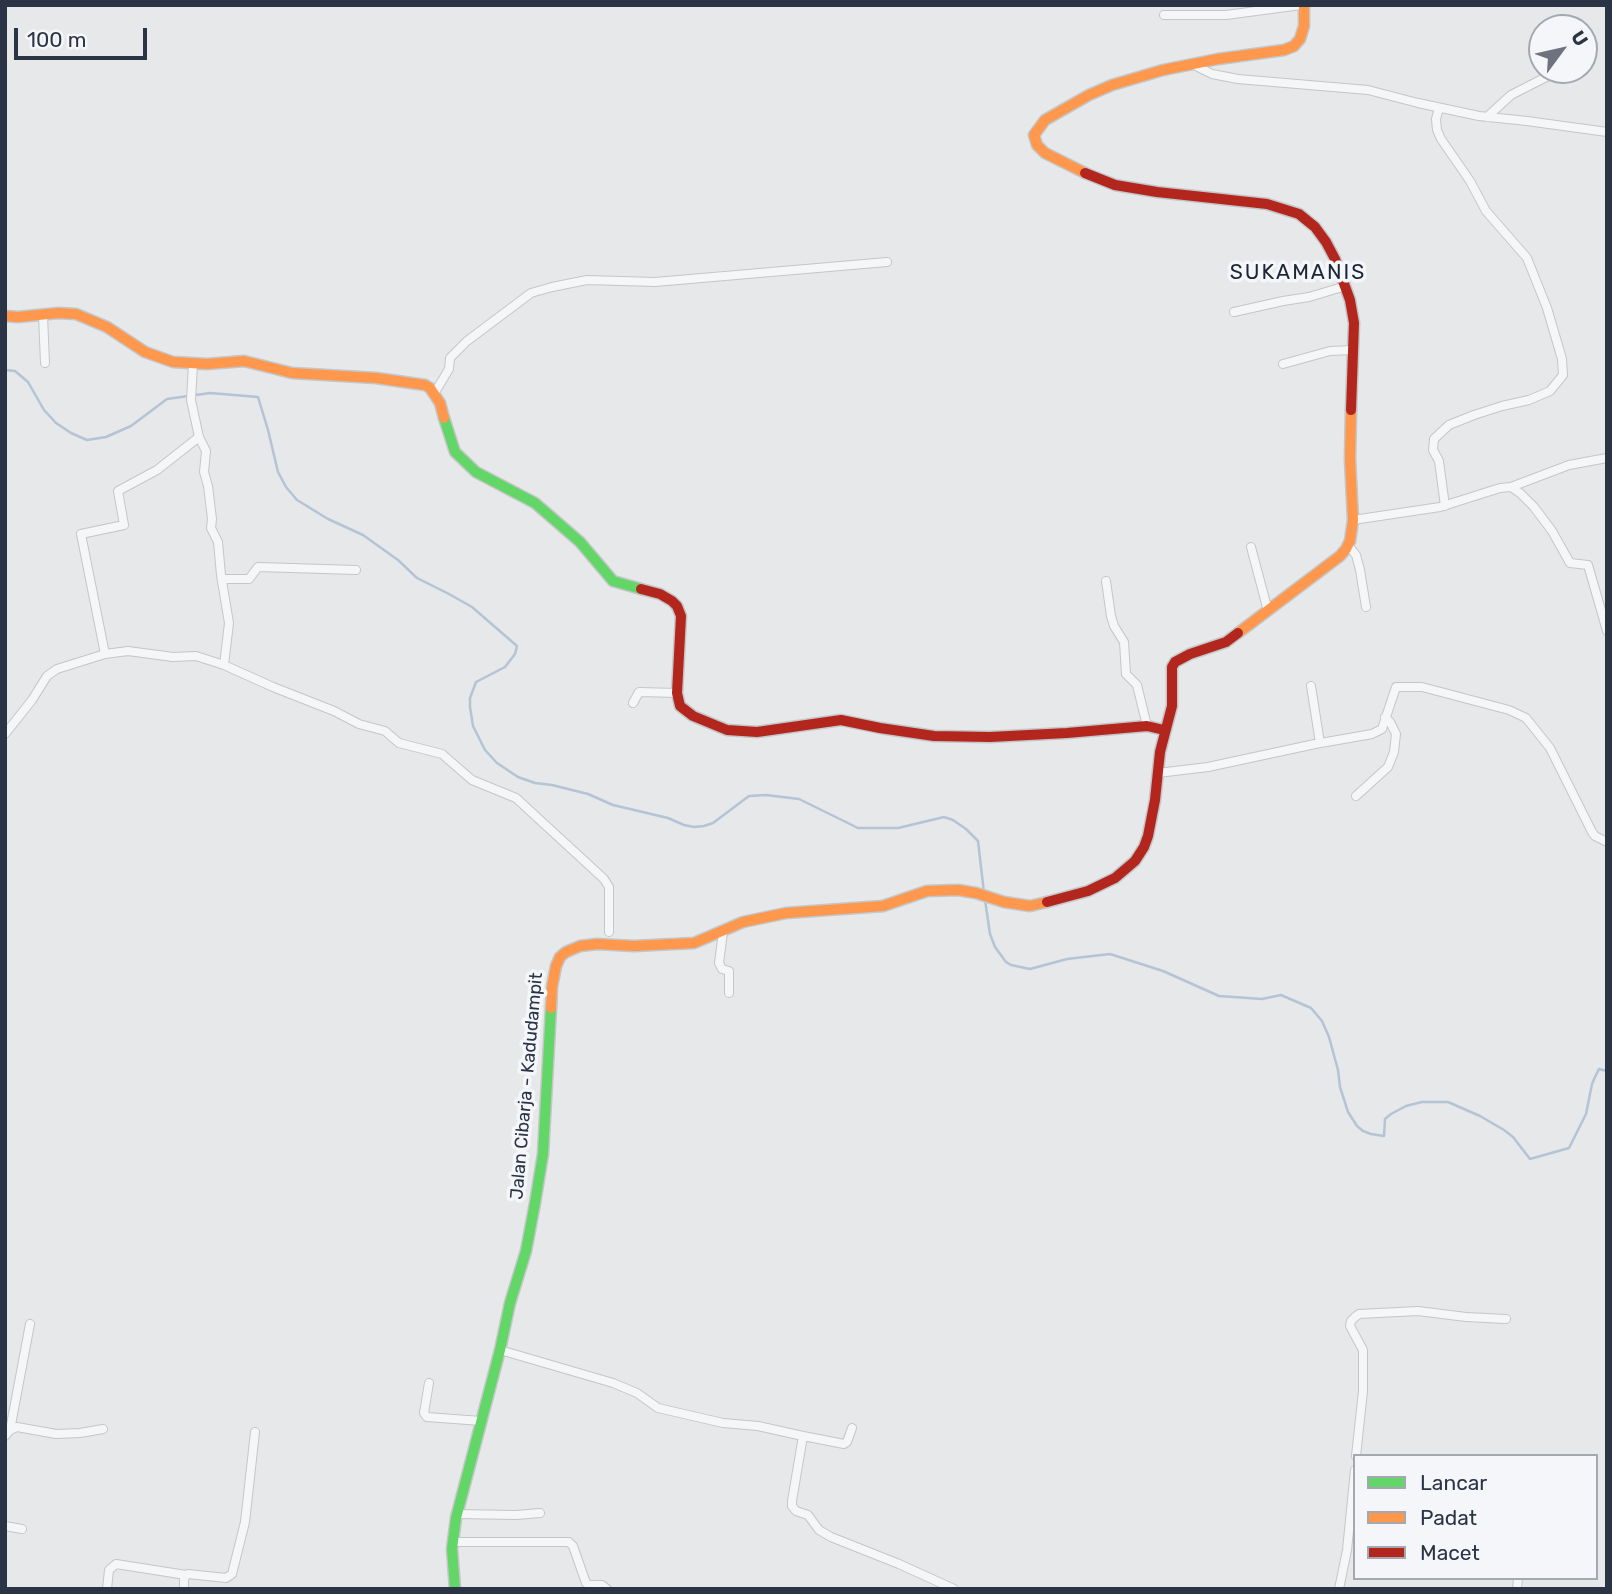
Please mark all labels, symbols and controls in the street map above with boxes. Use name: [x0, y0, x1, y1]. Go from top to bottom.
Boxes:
scale bar: [18, 14, 150, 58]
north arrow: [1528, 14, 1598, 84]
text: U: [1566, 26, 1593, 50]
text: 100 m: [27, 27, 86, 52]
district label: SUKAMANIS: [1231, 260, 1365, 286]
street label: Jalan Cibarja - Kadudampit: [506, 972, 548, 1200]
legend: [1353, 1454, 1598, 1580]
text: Lancar: [1420, 1470, 1487, 1495]
text: Padat: [1420, 1505, 1477, 1530]
text: Macet: [1420, 1540, 1480, 1565]

